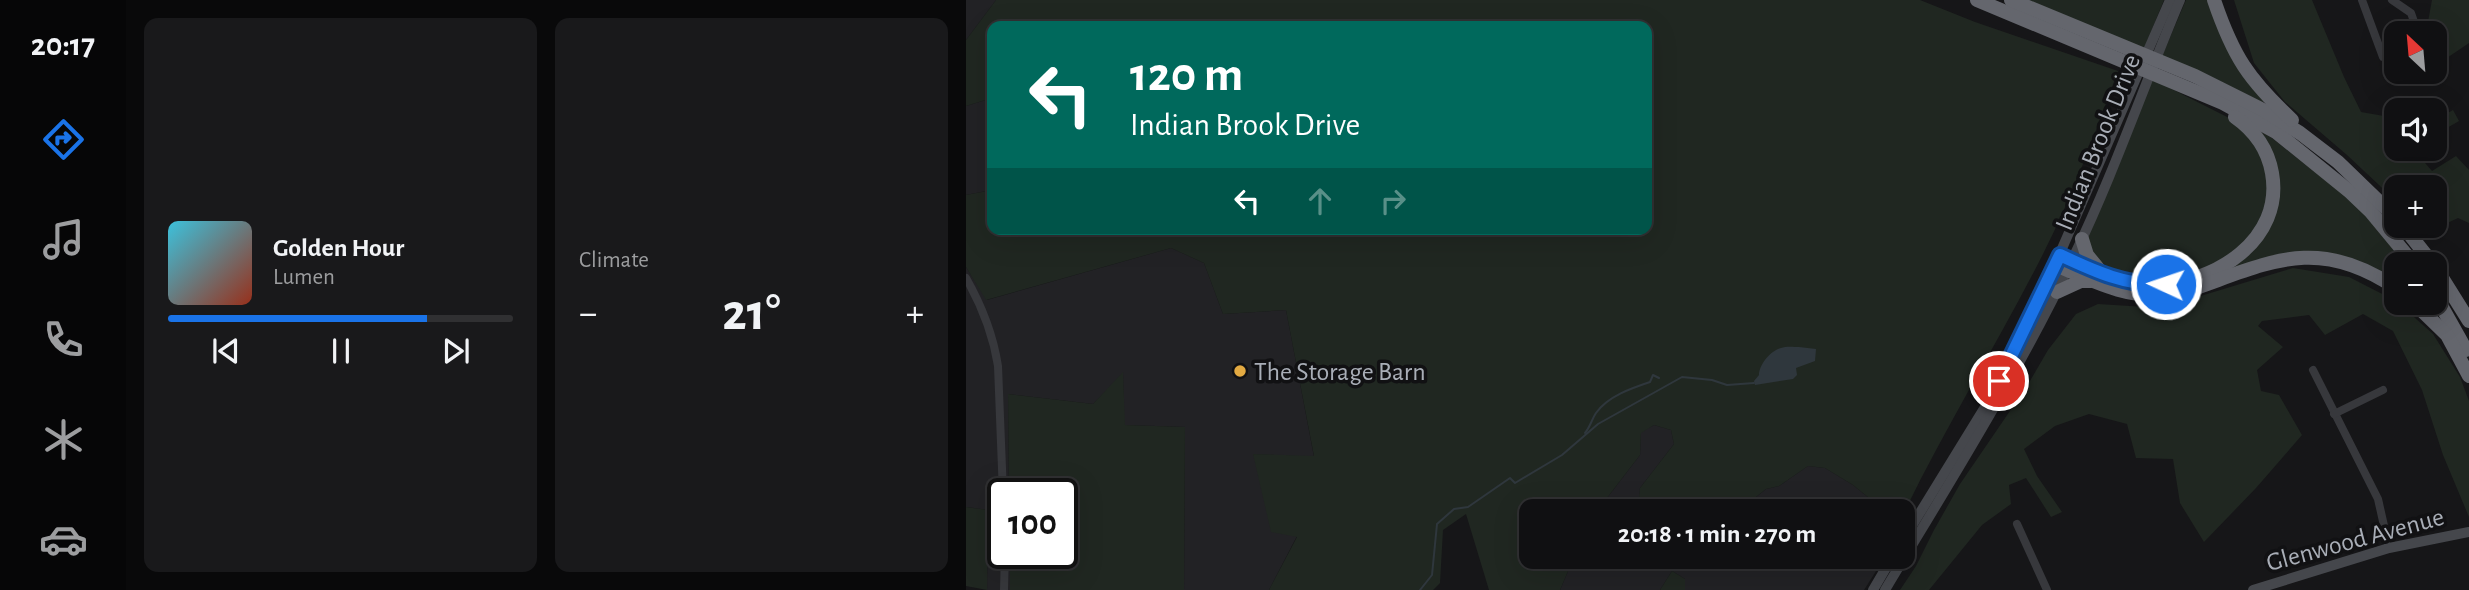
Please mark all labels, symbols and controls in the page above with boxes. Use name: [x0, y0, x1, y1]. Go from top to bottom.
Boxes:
north arrow: [2384, 21, 2446, 84]
map controls: [2384, 21, 2447, 315]
text: 20:17: [31, 29, 95, 61]
icon: left: [1015, 49, 1106, 140]
text: 120 m: [1130, 51, 1243, 100]
street label: Indian Brook Drive: [2051, 51, 2145, 234]
button: sound: [2384, 98, 2447, 161]
text: Indian Brook Drive: [1130, 109, 1360, 141]
icon: directions: [39, 115, 88, 164]
button: +: [2384, 175, 2447, 238]
icon: left: [1228, 182, 1266, 220]
icon: ahead: [1301, 182, 1339, 220]
icon: right: [1374, 182, 1412, 220]
icon: music: [39, 215, 88, 264]
text: Golden Hour: [273, 235, 404, 261]
position arrow: [2129, 247, 2203, 321]
text: Climate: [579, 249, 649, 272]
button: −: [2384, 252, 2447, 315]
text: Lumen: [273, 266, 335, 289]
text: 21°: [722, 287, 781, 339]
text: −: [579, 295, 597, 333]
text: +: [906, 295, 924, 333]
icon: phone: [39, 315, 88, 364]
icon: previous: [207, 332, 245, 370]
icon: pause: [322, 332, 360, 370]
icon: next: [437, 332, 475, 370]
pin: [1969, 351, 2029, 411]
place label: The Storage Barn: [1254, 359, 1426, 385]
icon: arrive: [1980, 362, 2018, 400]
marker: The Storage Barn: [1232, 363, 1248, 379]
icon: climate: [39, 415, 88, 464]
speed limit sign: 100: [987, 478, 1078, 569]
street label: Glenwood Avenue: [2264, 504, 2447, 576]
icon: car: [39, 515, 88, 564]
text: 20:18 · 1 min · 270 m: [1618, 521, 1816, 547]

